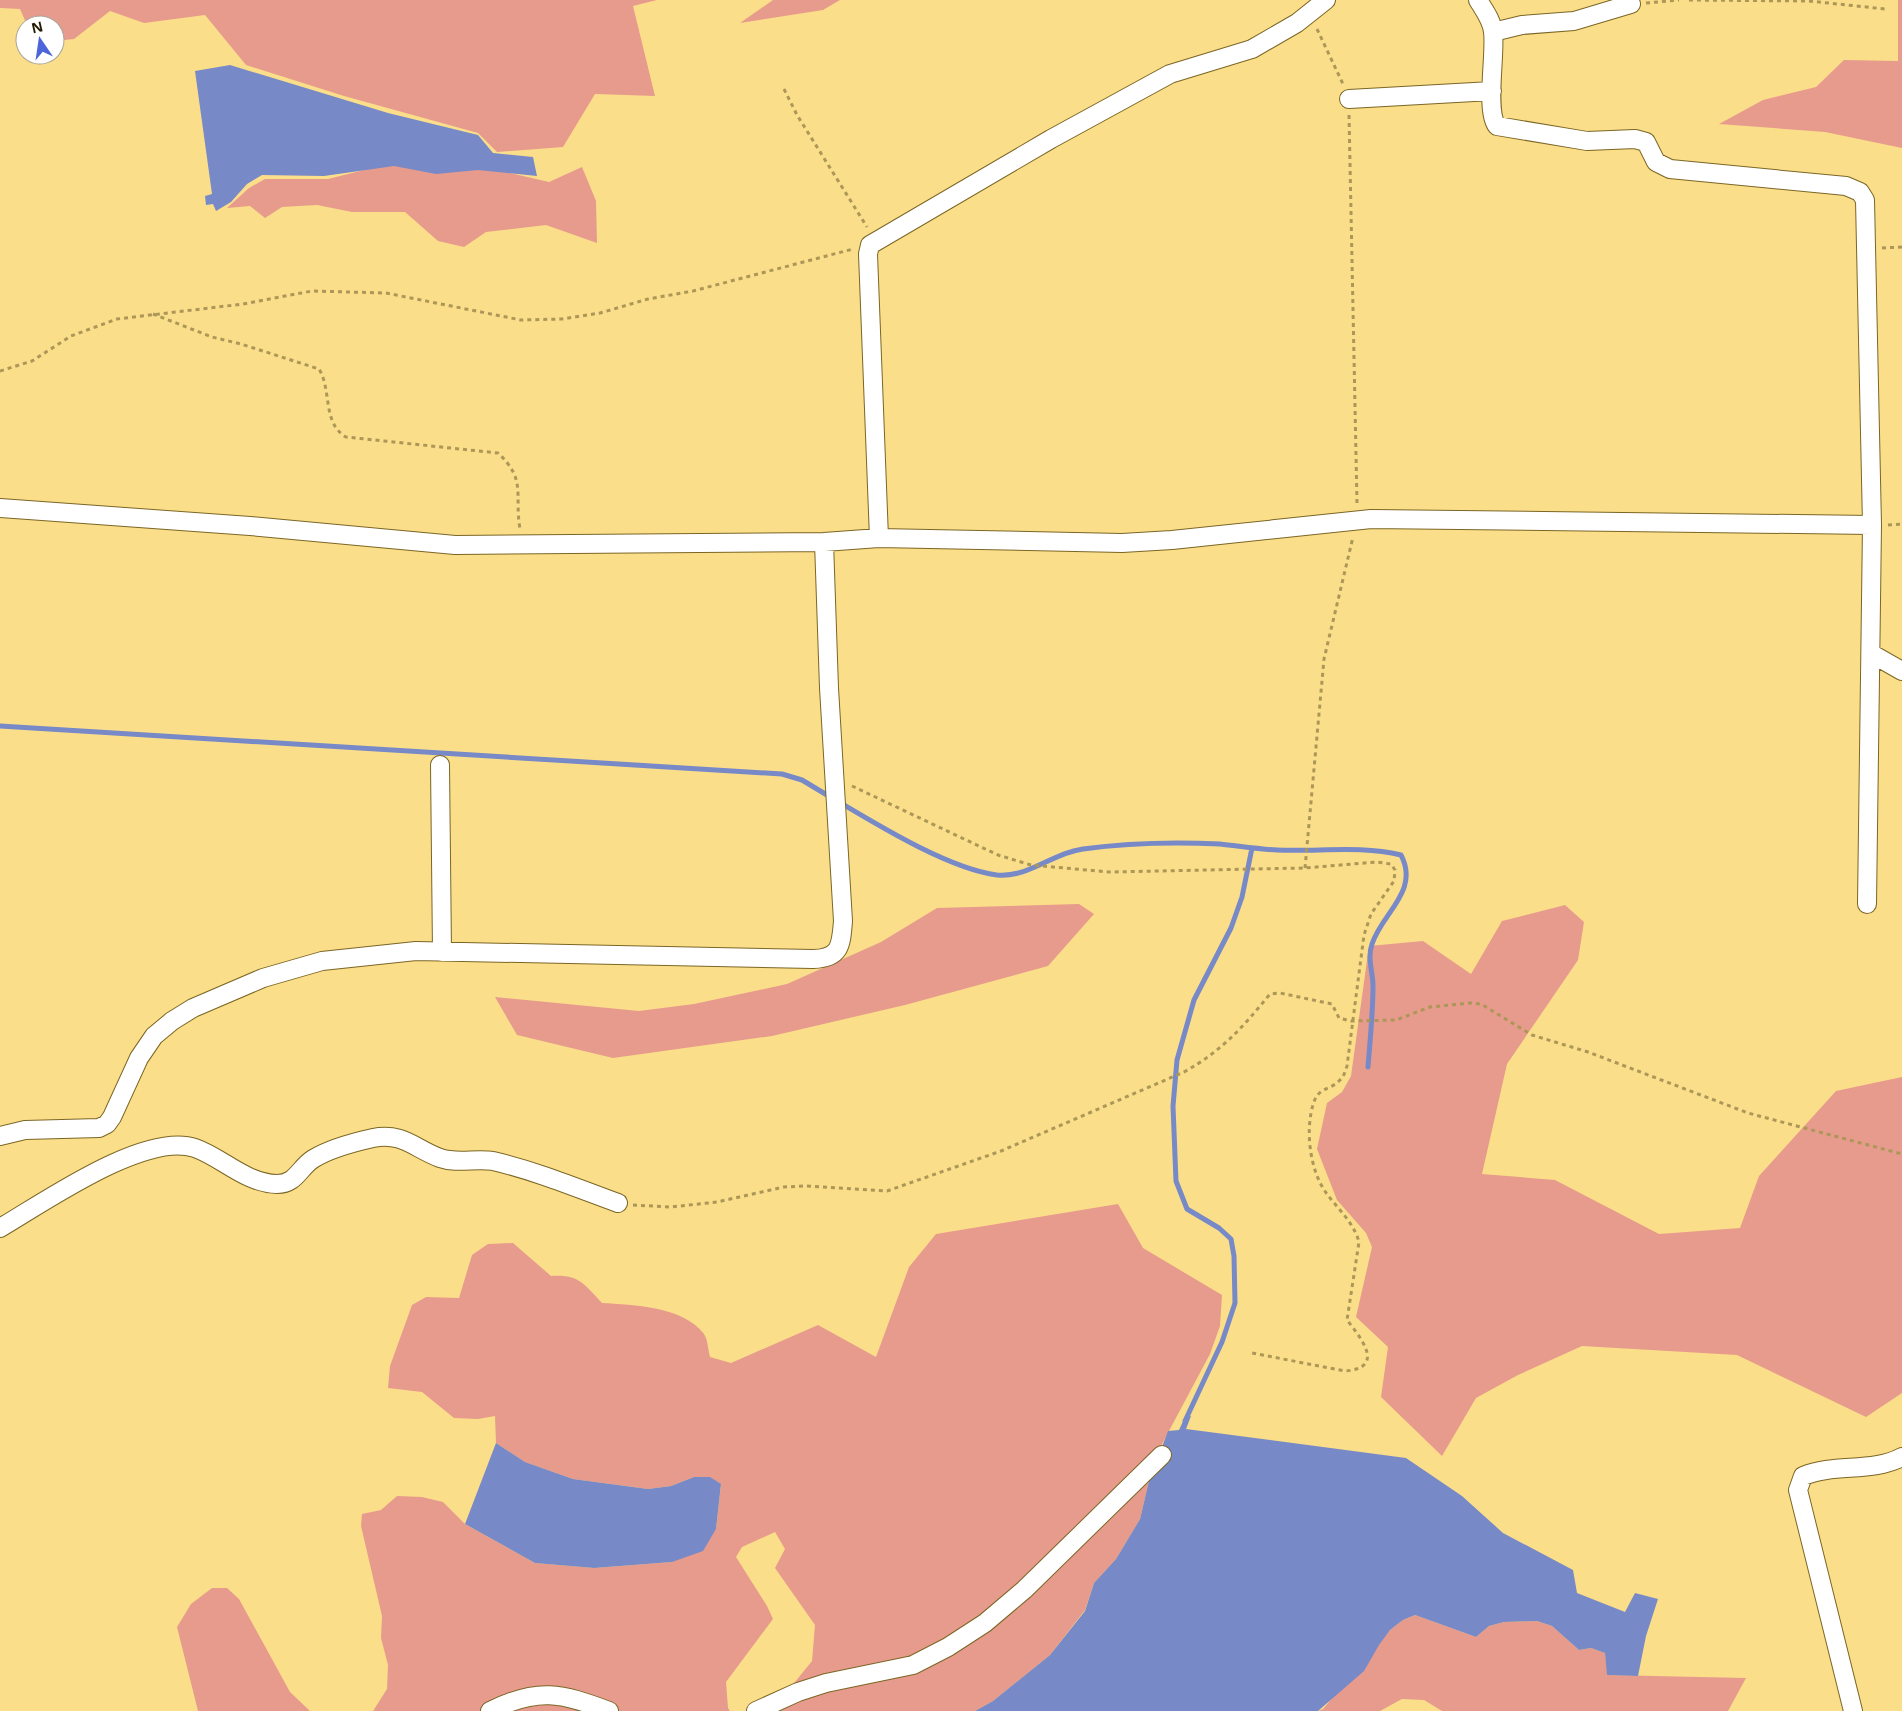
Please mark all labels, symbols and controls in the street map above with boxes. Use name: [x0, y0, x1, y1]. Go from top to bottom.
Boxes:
north arrow: [15, 15, 65, 65]
text: N: [29, 16, 45, 37]

